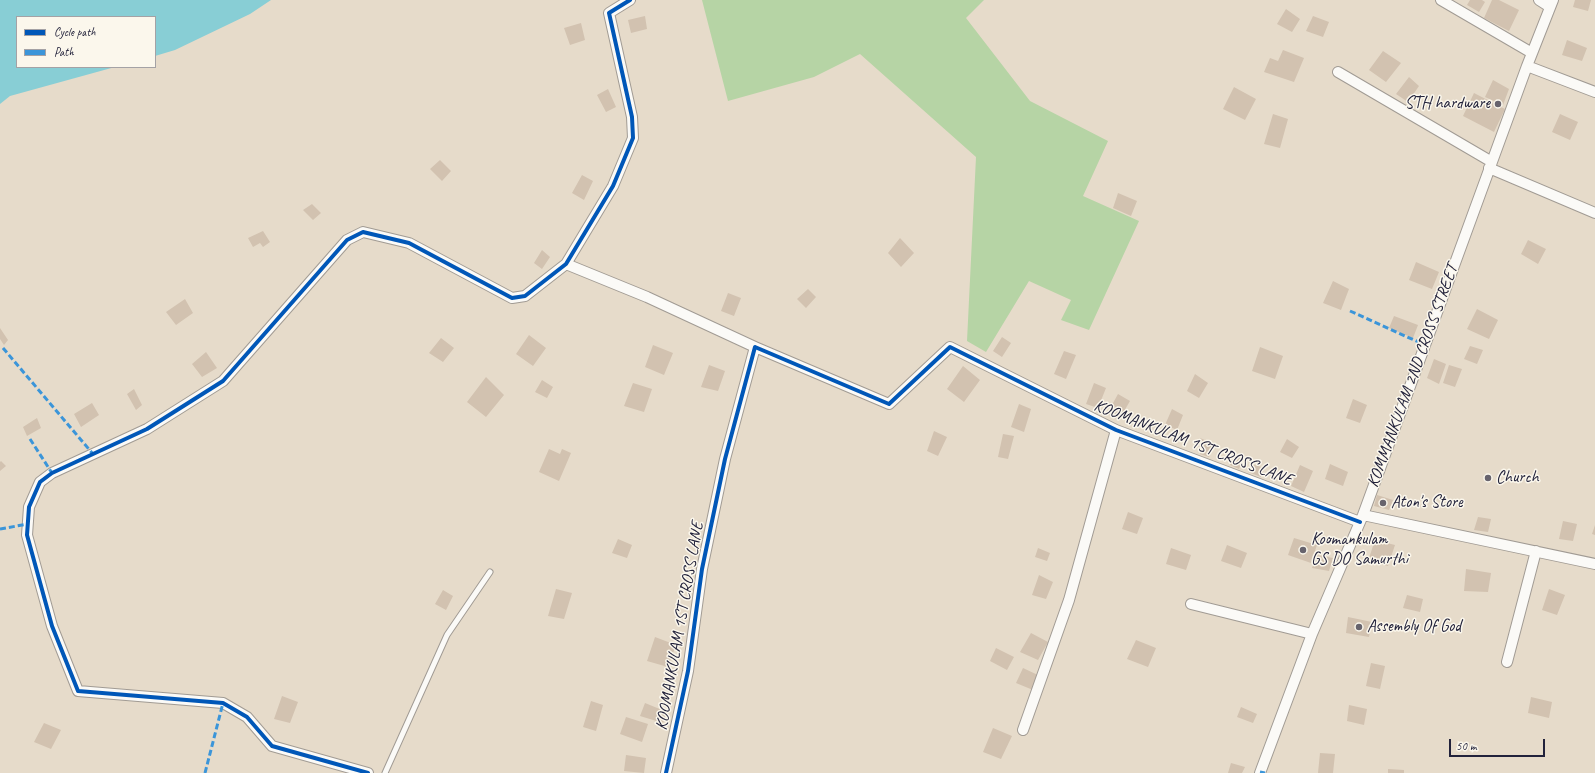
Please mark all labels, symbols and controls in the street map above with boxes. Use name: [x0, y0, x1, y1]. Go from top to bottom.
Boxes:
legend: [16, 16, 156, 68]
text: Cycle path: [54, 24, 96, 40]
text: Path: [54, 44, 74, 60]
place label: STH hardware: [1405, 94, 1490, 114]
marker: STH hardware: [1493, 99, 1503, 109]
street label: KOMMANKULAM 2ND CROSS STREET: [1363, 262, 1463, 490]
street label: KOOMANKULAM 1ST CROSS LANE: [1091, 396, 1295, 490]
place label: Church: [1496, 468, 1539, 488]
marker: Church: [1483, 473, 1493, 483]
place label: Aton's Store: [1391, 493, 1463, 513]
marker: Aton's Store: [1378, 498, 1388, 508]
street label: KOOMANKULAM 1ST CROSS LANE: [652, 520, 708, 732]
place label: Koomankulam GS DO Samurthi: [1311, 530, 1408, 570]
marker: Koomankulam GS DO Samurthi: [1298, 545, 1308, 555]
place label: Assembly Of God: [1367, 617, 1461, 637]
marker: Assembly Of God: [1354, 622, 1364, 632]
scale bar: [1451, 731, 1547, 757]
text: 50 m: [1456, 738, 1476, 754]

